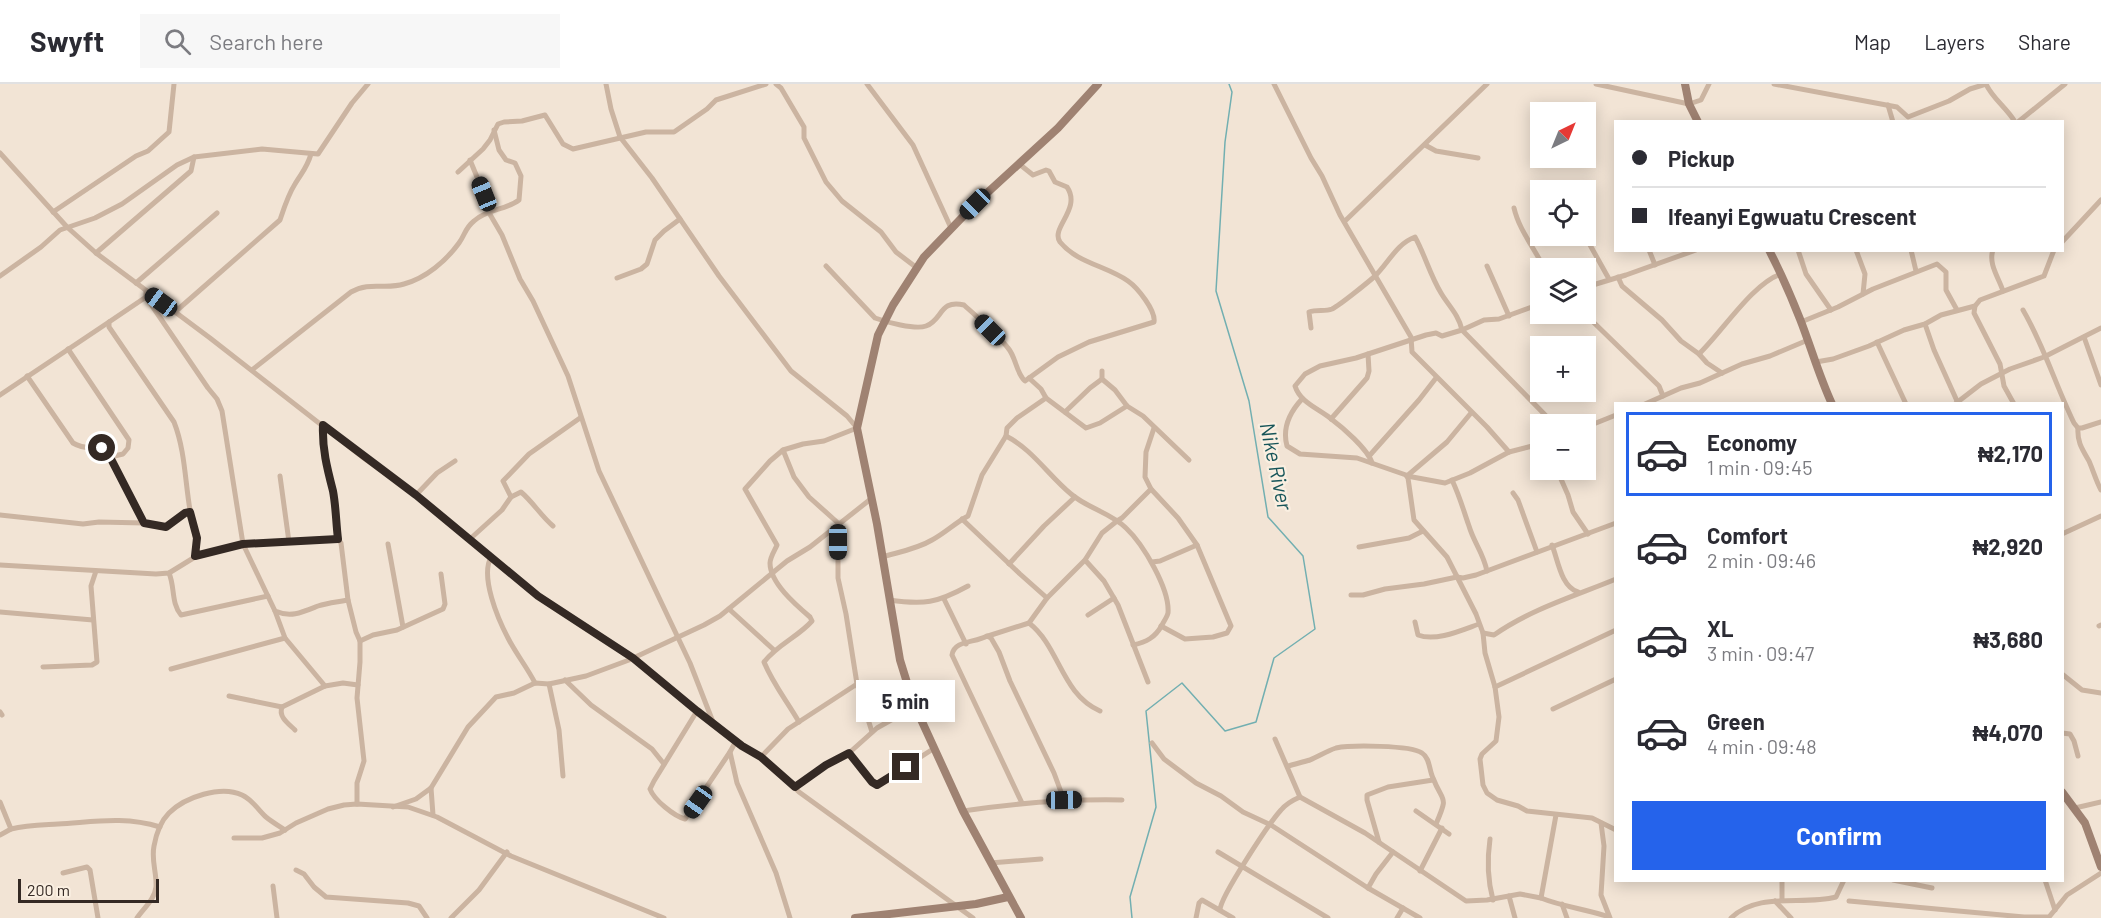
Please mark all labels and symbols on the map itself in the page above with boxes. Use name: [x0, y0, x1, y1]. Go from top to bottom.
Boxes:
north arrow: [1530, 102, 1596, 168]
car: [469, 174, 499, 214]
car: [956, 185, 994, 223]
car: [141, 284, 181, 320]
car: [971, 311, 1009, 349]
water label: Nike River: [1256, 420, 1299, 513]
route start: [88, 434, 115, 461]
car: [829, 524, 847, 560]
callout: 5 min: [856, 680, 956, 722]
route end: [892, 753, 919, 780]
car: [680, 782, 716, 822]
car: [1046, 791, 1082, 809]
scale bar: [18, 876, 159, 904]

